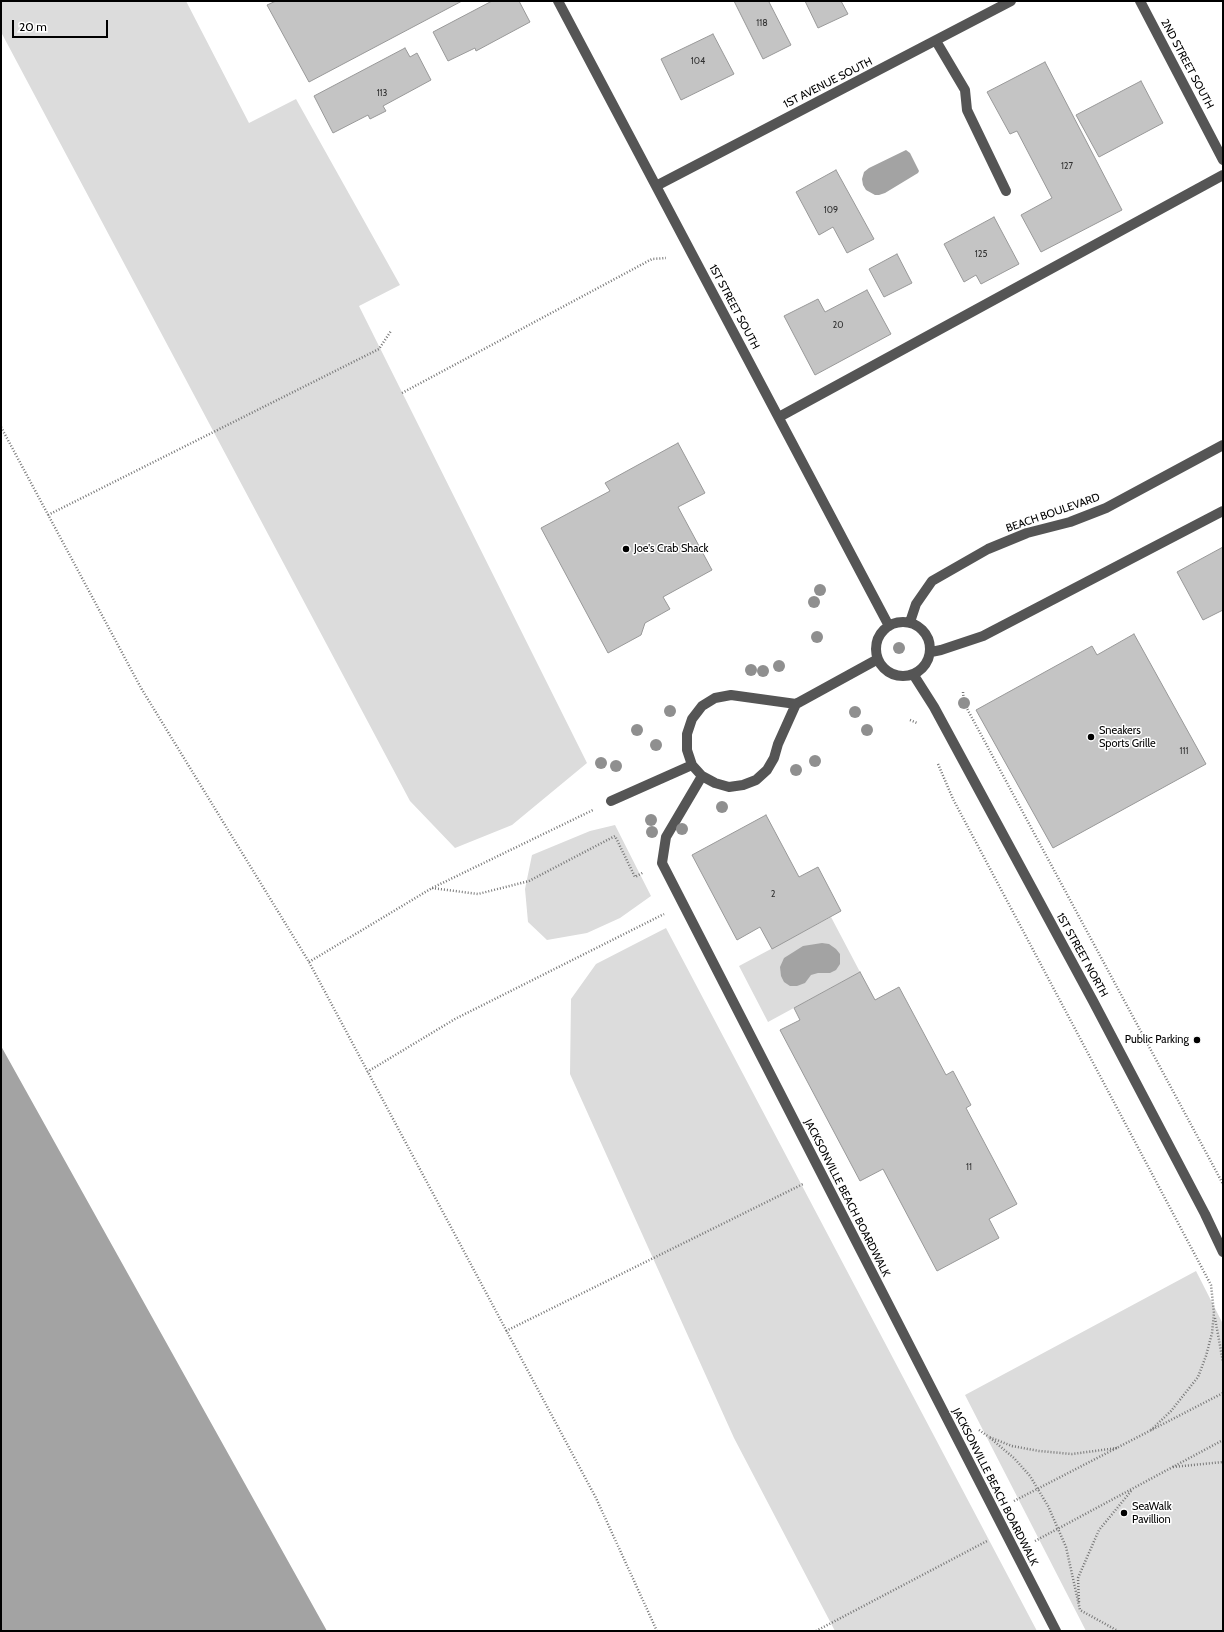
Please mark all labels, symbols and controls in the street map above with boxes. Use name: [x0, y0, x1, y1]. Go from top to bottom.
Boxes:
scale bar: [14, 12, 110, 38]
street label: 2ND STREET SOUTH: [1158, 17, 1216, 111]
house number: 118: [756, 18, 768, 28]
text: 20 m: [19, 19, 47, 34]
street label: 1ST AVENUE SOUTH: [781, 55, 875, 111]
house number: 104: [691, 56, 705, 66]
house number: 113: [377, 88, 387, 98]
house number: 127: [1061, 161, 1073, 171]
house number: 109: [824, 205, 838, 215]
house number: 125: [975, 249, 987, 259]
street label: 1ST STREET SOUTH: [706, 262, 762, 352]
house number: 20: [833, 320, 843, 330]
street label: BEACH BOULEVARD: [1004, 491, 1102, 535]
place label: Joe's Crab Shack: [634, 542, 708, 556]
marker: Joe's Crab Shack: [621, 544, 631, 554]
place label: Sneakers Sports Grille: [1099, 724, 1156, 750]
marker: Sneakers Sports Grille: [1086, 732, 1096, 742]
house number: 111: [1180, 746, 1188, 756]
house number: 2: [771, 889, 775, 899]
street label: 1ST STREET NORTH: [1053, 911, 1111, 999]
place label: Public Parking: [1125, 1033, 1189, 1047]
marker: Public Parking: [1192, 1035, 1202, 1045]
street label: JACKSONVILLE BEACH BOARDWALK: [801, 1117, 893, 1279]
house number: 11: [966, 1162, 972, 1172]
street label: JACKSONVILLE BEACH BOARDWALK: [949, 1406, 1041, 1568]
place label: SeaWalk Pavillion: [1132, 1500, 1172, 1526]
marker: SeaWalk Pavillion: [1119, 1508, 1129, 1518]

